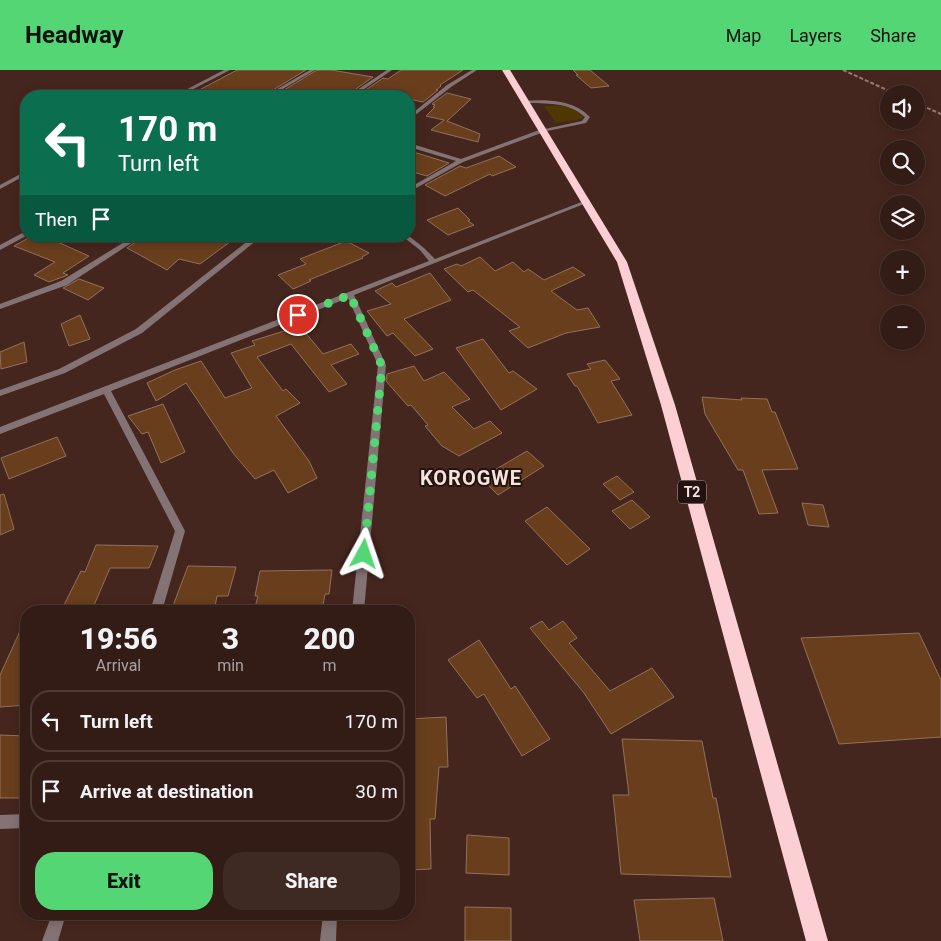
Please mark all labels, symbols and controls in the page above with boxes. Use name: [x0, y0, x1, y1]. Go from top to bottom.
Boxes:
text: Headway: [25, 21, 124, 49]
text: Map: [726, 25, 761, 46]
text: Layers: [789, 25, 842, 46]
text: Share: [870, 25, 916, 46]
map controls: [880, 85, 925, 350]
button: sound: [880, 85, 925, 130]
text: 170 m: [118, 109, 217, 150]
icon: left: [35, 110, 100, 175]
button: search: [880, 140, 925, 185]
text: Turn left: [118, 151, 199, 176]
button: layers: [880, 195, 925, 240]
icon: arrive: [87, 205, 115, 233]
text: Then: [35, 208, 77, 231]
button: +: [880, 250, 925, 295]
pin: [277, 294, 319, 336]
icon: arrive: [284, 301, 312, 329]
button: −: [880, 305, 925, 350]
district label: KOROGWE: [420, 466, 522, 490]
road number: T2: [678, 481, 706, 504]
position arrow: [337, 527, 389, 579]
text: 19:56: [80, 621, 158, 656]
text: 3: [222, 621, 239, 656]
text: 200: [303, 621, 355, 656]
text: Arrival: [96, 656, 141, 675]
text: min: [217, 656, 244, 675]
text: m: [322, 656, 336, 675]
icon: left: [37, 707, 65, 735]
text: Turn left: [80, 710, 153, 733]
text: 170 m: [345, 710, 398, 733]
icon: arrive: [37, 777, 65, 805]
text: Arrive at destination: [80, 780, 253, 803]
text: 30 m: [355, 780, 398, 803]
button: Exit: [35, 852, 213, 910]
button: Share: [223, 852, 400, 910]

